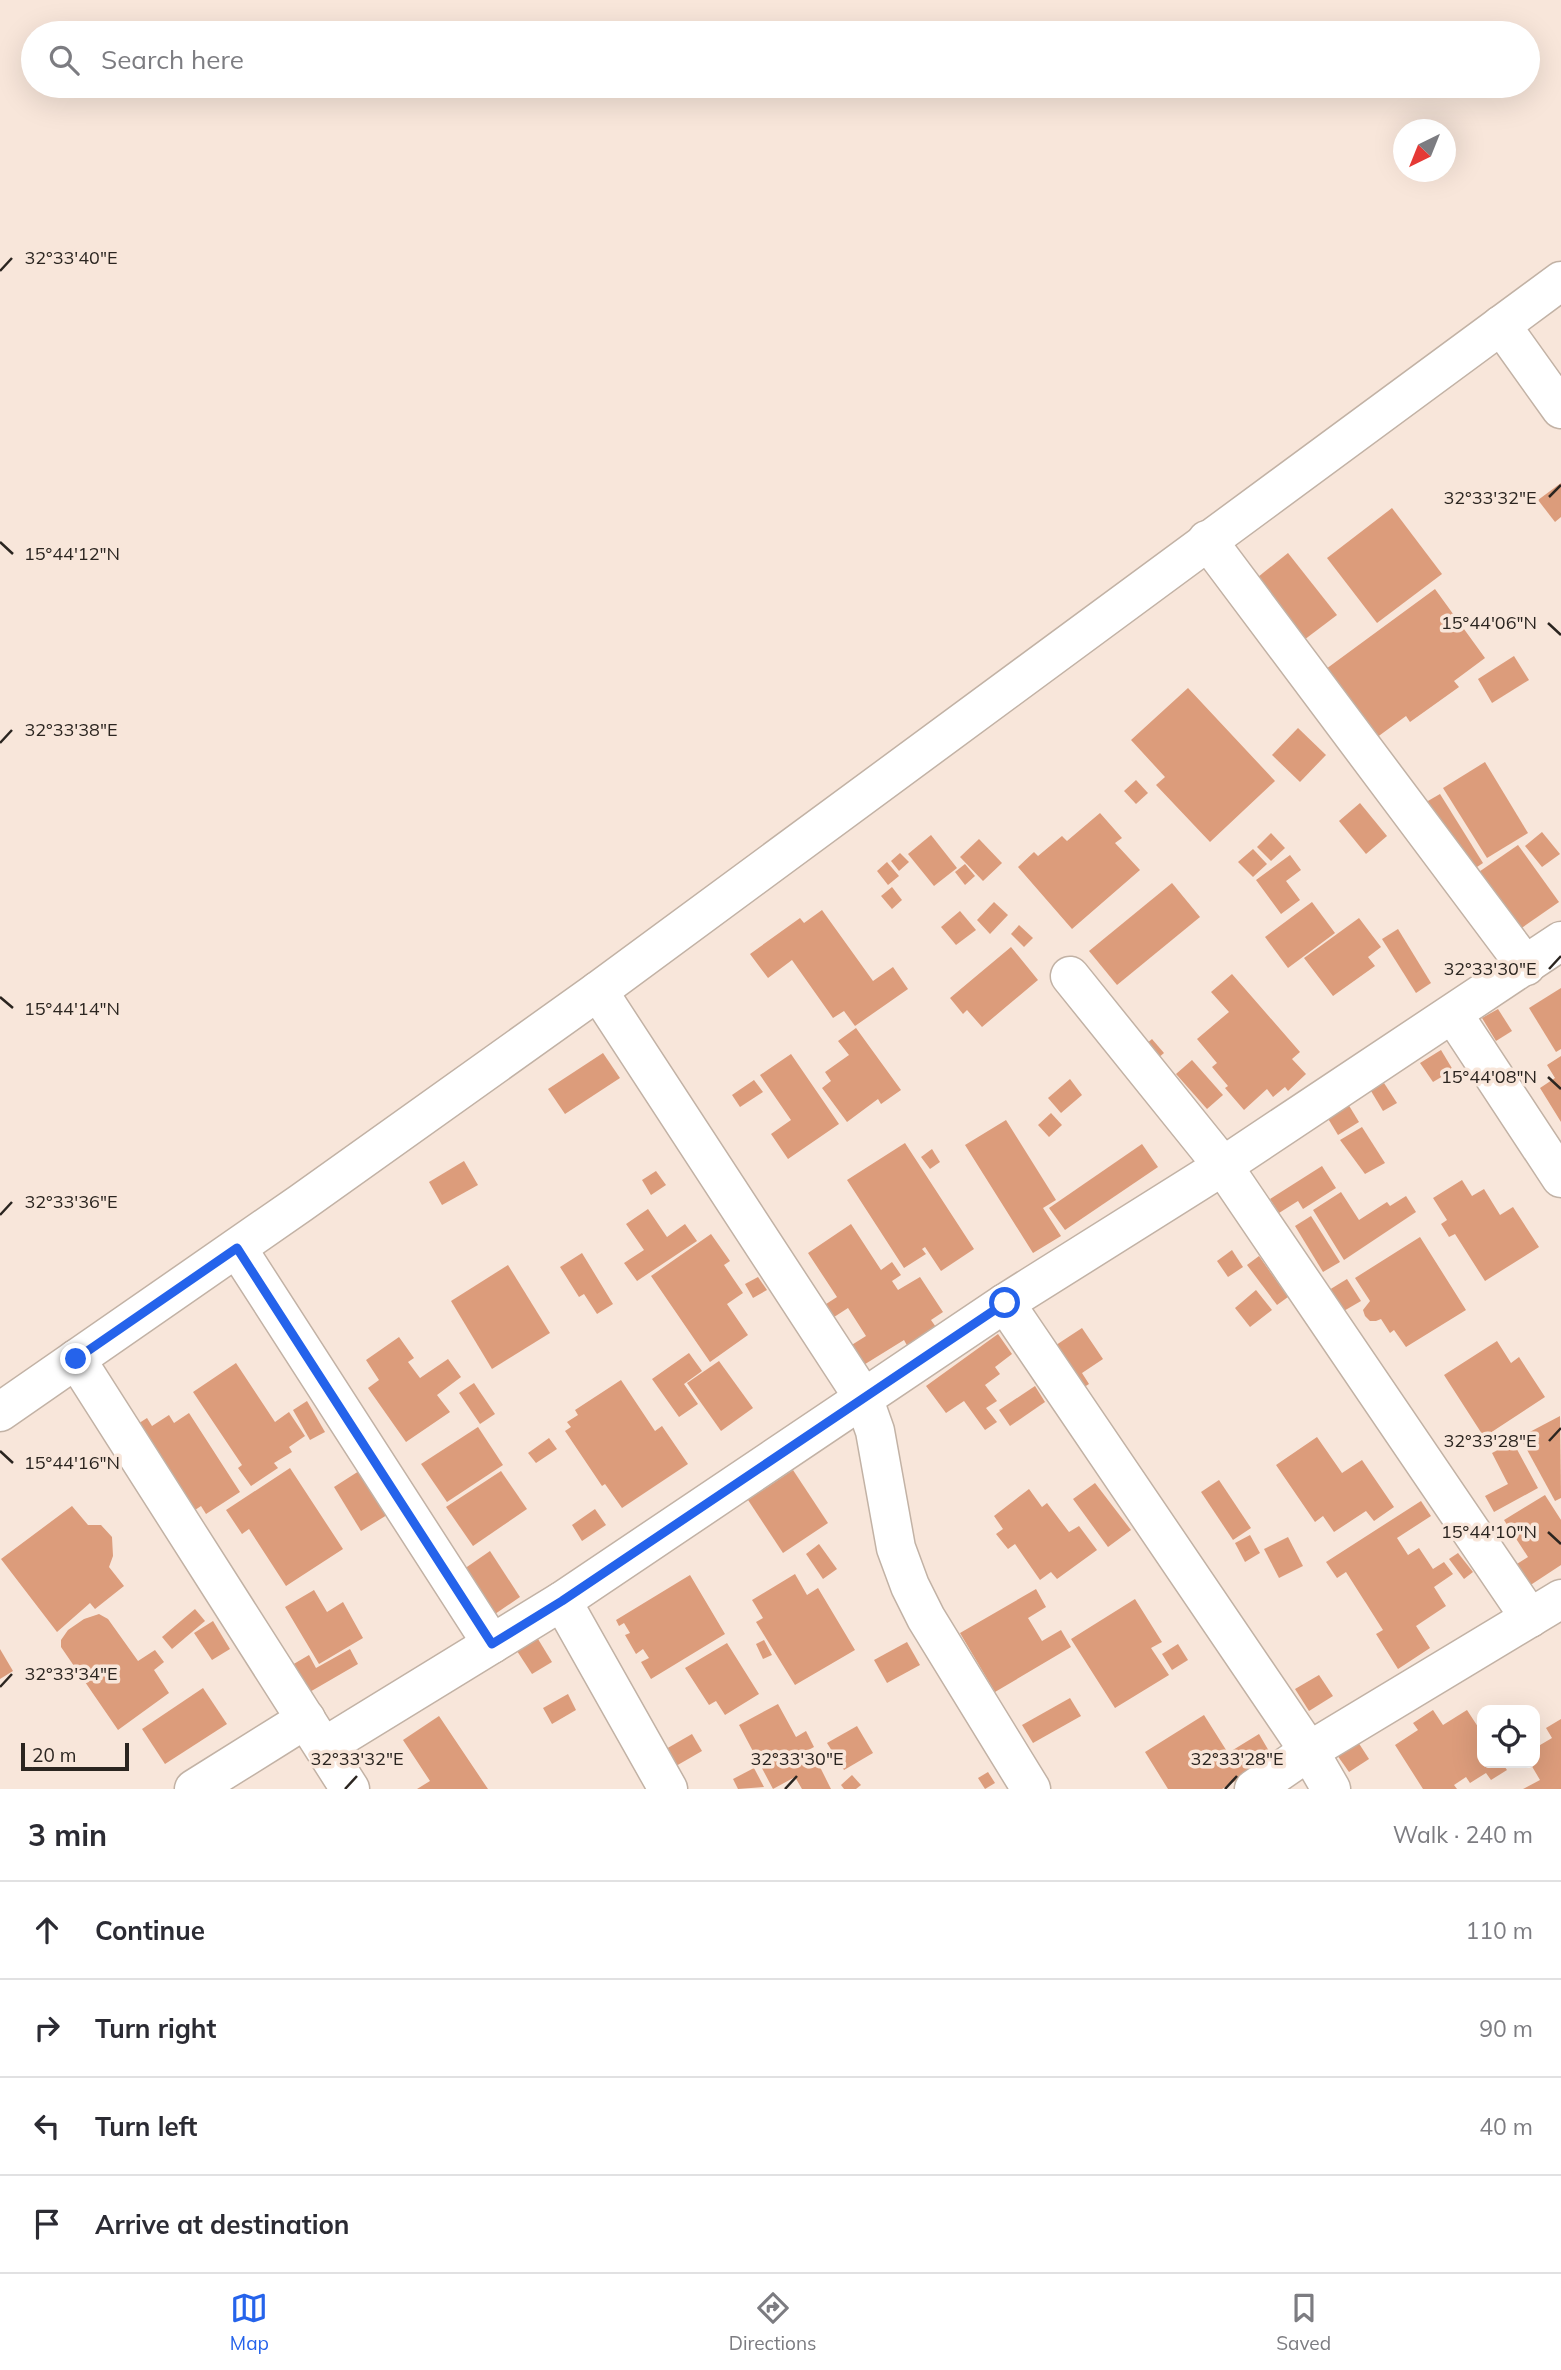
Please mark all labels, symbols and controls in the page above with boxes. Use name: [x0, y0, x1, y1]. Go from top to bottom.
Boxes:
search box: [21, 21, 1540, 98]
icon: search: [45, 41, 83, 79]
text: Search here: [101, 43, 244, 76]
north arrow: [1393, 119, 1456, 182]
text: 32°33'40"E: [24, 246, 118, 269]
text: 32°33'32"E: [1443, 486, 1537, 509]
text: 15°44'12"N: [24, 542, 120, 565]
text: 15°44'06"N: [1441, 611, 1537, 634]
text: 32°33'38"E: [24, 718, 118, 741]
text: 32°33'30"E: [1443, 957, 1537, 980]
text: 15°44'14"N: [24, 997, 120, 1020]
text: 15°44'08"N: [1441, 1065, 1537, 1088]
text: 32°33'36"E: [24, 1190, 118, 1213]
route start: [989, 1287, 1020, 1318]
route end: [60, 1343, 91, 1374]
text: 32°33'28"E: [1443, 1429, 1537, 1452]
text: 15°44'16"N: [24, 1451, 120, 1474]
text: 15°44'10"N: [1441, 1520, 1537, 1543]
text: 32°33'34"E: [24, 1662, 118, 1685]
map controls: [1477, 1705, 1540, 1768]
button: locate: [1477, 1705, 1540, 1768]
scale bar: [21, 1740, 130, 1772]
text: 20 m: [32, 1743, 76, 1767]
text: 32°33'32"E: [310, 1747, 404, 1770]
text: 32°33'30"E: [750, 1747, 844, 1770]
text: 32°33'28"E: [1190, 1747, 1284, 1770]
text: 3 min: [28, 1816, 107, 1854]
text: Walk · 240 m: [1393, 1820, 1533, 1849]
icon: ahead: [28, 1911, 66, 1949]
text: Continue: [95, 1914, 205, 1947]
text: 110 m: [1465, 1916, 1533, 1945]
icon: right: [28, 2009, 66, 2047]
text: Turn right: [95, 2012, 216, 2045]
text: 90 m: [1479, 2014, 1533, 2043]
icon: left: [28, 2107, 66, 2145]
text: Turn left: [95, 2110, 197, 2143]
text: 40 m: [1479, 2112, 1533, 2141]
icon: arrive: [28, 2205, 66, 2243]
text: Arrive at destination: [95, 2208, 350, 2241]
tab: Map: [230, 2289, 269, 2355]
tab: Directions: [729, 2289, 817, 2355]
tab: Saved: [1276, 2289, 1331, 2355]

